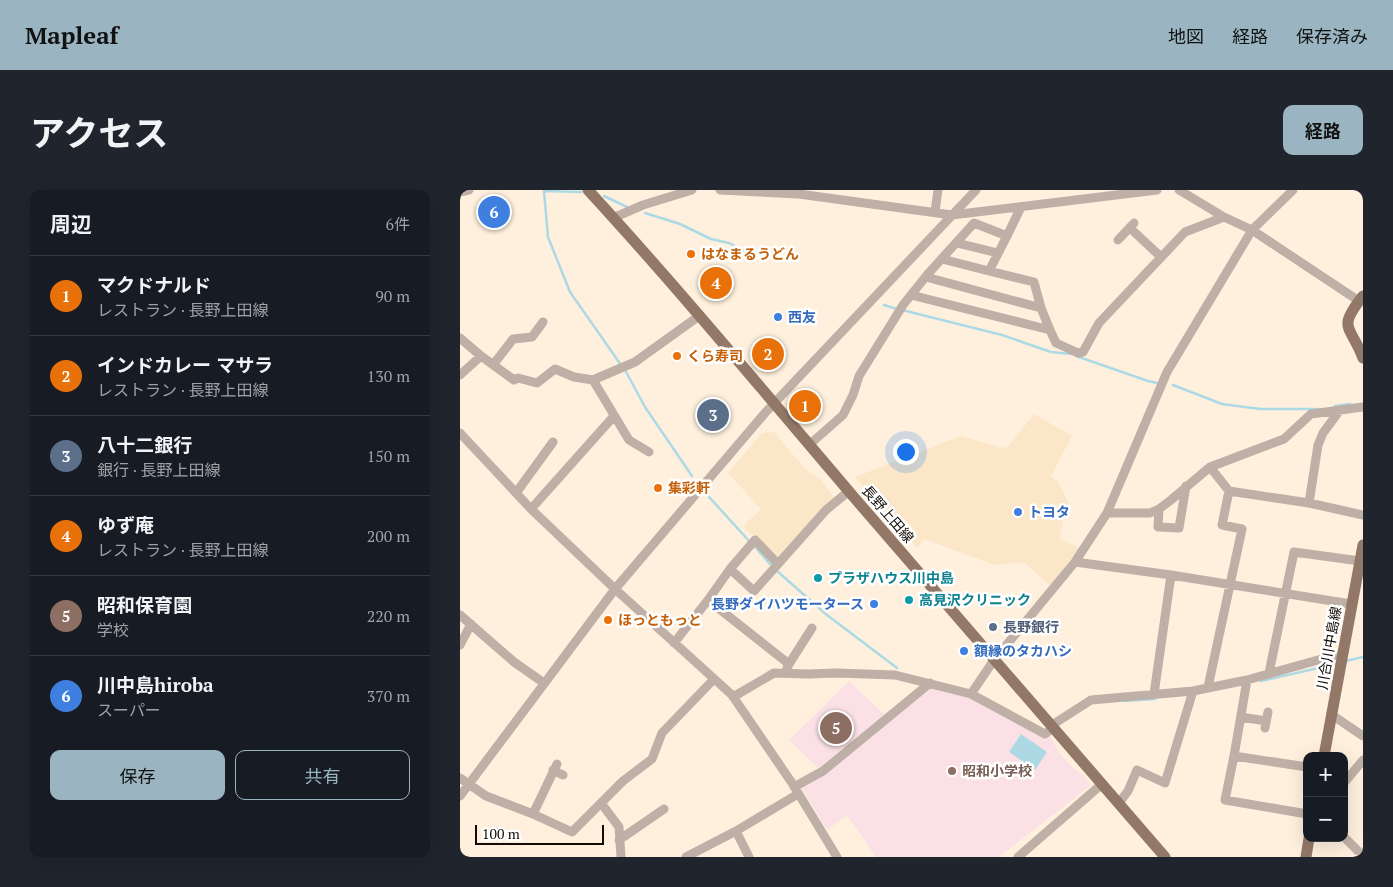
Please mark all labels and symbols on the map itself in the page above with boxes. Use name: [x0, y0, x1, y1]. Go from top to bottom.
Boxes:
pin: 6: [478, 193, 510, 231]
place label: はなまるうどん: [701, 244, 799, 263]
marker: はなまるうどん: [685, 248, 697, 260]
pin: 4: [700, 264, 732, 302]
place label: 西友: [788, 307, 816, 326]
marker: 西友: [772, 311, 784, 323]
pin: 2: [752, 335, 784, 373]
place label: くら寿司: [687, 346, 743, 365]
marker: くら寿司: [671, 350, 683, 362]
pin: 1: [789, 387, 821, 425]
pin: 3: [697, 396, 729, 434]
your location: [893, 439, 919, 465]
place label: 集彩軒: [668, 478, 710, 497]
street label: 長野上田線: [858, 481, 919, 546]
marker: 集彩軒: [652, 482, 664, 494]
place label: トヨタ: [1028, 502, 1070, 521]
marker: トヨタ: [1012, 506, 1024, 518]
place label: プラザハウス川中島: [828, 568, 954, 587]
marker: プラザハウス川中島: [812, 572, 824, 584]
place label: 高見沢クリニック: [919, 590, 1031, 609]
place label: 長野ダイハツモータース: [711, 594, 864, 613]
marker: 高見沢クリニック: [903, 594, 915, 606]
marker: 長野ダイハツモータース: [868, 598, 880, 610]
street label: 川合川中島線: [1312, 605, 1345, 691]
place label: ほっともっと: [618, 610, 702, 629]
marker: ほっともっと: [602, 614, 614, 626]
place label: 長野銀行: [1003, 617, 1059, 636]
marker: 長野銀行: [987, 621, 999, 633]
place label: 額縁のタカハシ: [974, 641, 1072, 660]
marker: 額縁のタカハシ: [958, 645, 970, 657]
pin: 5: [820, 709, 852, 747]
place label: 昭和小学校: [962, 761, 1032, 780]
marker: 昭和小学校: [946, 765, 958, 777]
scale bar: [475, 822, 604, 845]

